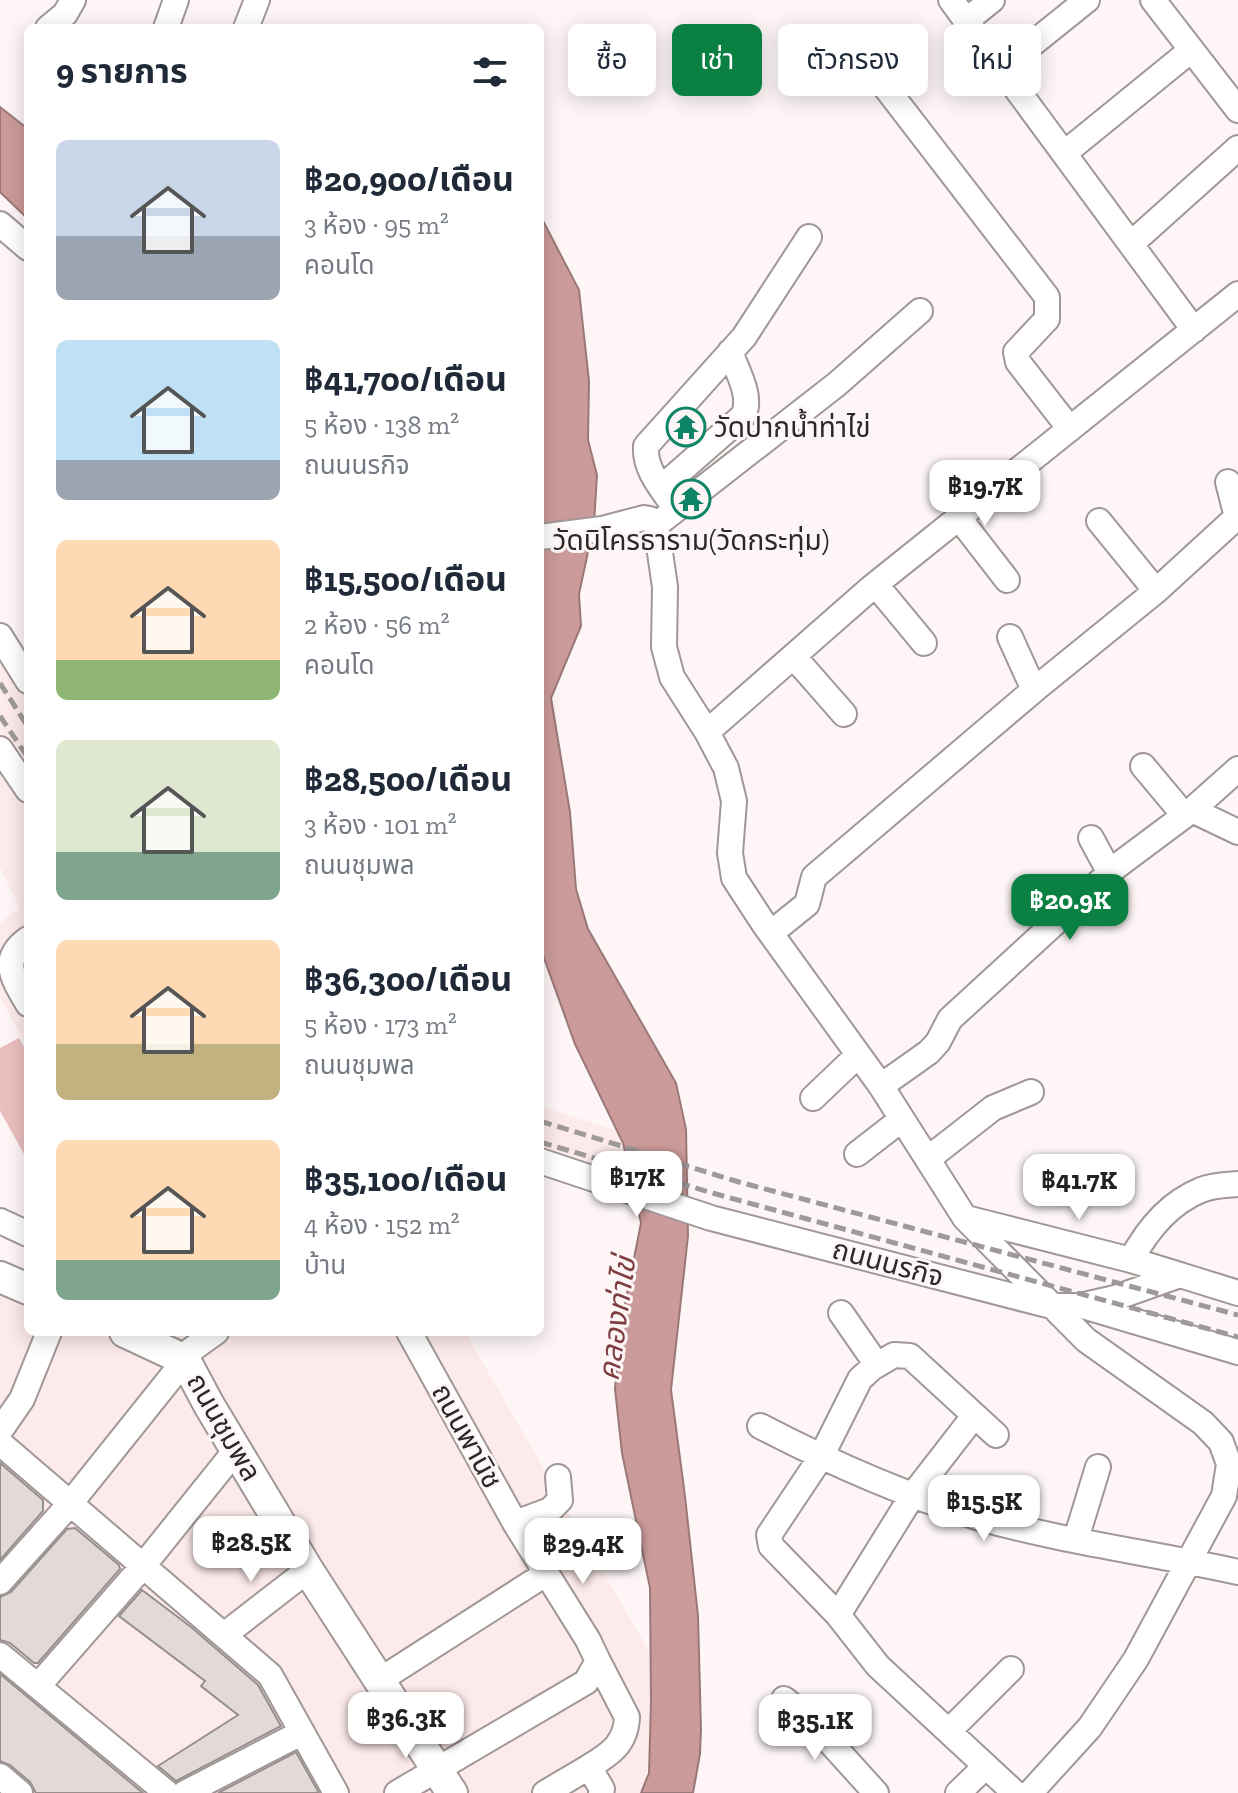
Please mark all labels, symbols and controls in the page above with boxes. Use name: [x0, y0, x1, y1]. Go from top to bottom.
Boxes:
chip: ซื้อ: [568, 24, 656, 96]
chip: เช่า: [672, 24, 762, 96]
chip: ตัวกรอง: [778, 24, 928, 96]
chip: ใหม่: [944, 24, 1041, 96]
icon: filters: [468, 50, 512, 94]
text: 9 รายการ: [56, 51, 188, 92]
text: ฿20,900/เดือน: [304, 159, 514, 200]
icon: home: [120, 172, 216, 268]
text: 3 ห้อง · 95 m²: [304, 209, 449, 241]
text: คอนโด: [304, 249, 375, 281]
text: ฿41,700/เดือน: [304, 359, 507, 400]
icon: home: [120, 372, 216, 468]
temple icon: วัดปากน้ำท่าไข่: [665, 406, 707, 448]
place label: วัดปากน้ำท่าไข่: [714, 408, 871, 444]
text: 5 ห้อง · 138 m²: [304, 409, 459, 441]
text: ถนนนรกิจ: [304, 449, 410, 481]
pin: ฿19.7K: [920, 460, 1050, 528]
text: ฿19.7K: [947, 470, 1023, 502]
temple icon: วัดนิโครธาราม(วัดกระทุ่ม): [670, 478, 712, 520]
place label: วัดนิโครธาราม(วัดกระทุ่ม): [553, 524, 829, 557]
text: ฿15,500/เดือน: [304, 559, 507, 600]
icon: home: [120, 572, 216, 668]
text: 2 ห้อง · 56 m²: [304, 609, 449, 641]
text: คอนโด: [304, 649, 375, 681]
text: ฿28,500/เดือน: [304, 759, 512, 800]
icon: home: [120, 772, 216, 868]
text: 3 ห้อง · 101 m²: [304, 809, 457, 841]
text: ถนนชุมพล: [304, 849, 415, 881]
pin: ฿20.9K: [1005, 874, 1135, 942]
text: ฿20.9K: [1029, 884, 1111, 916]
text: ฿36,300/เดือน: [304, 959, 512, 1000]
icon: home: [120, 972, 216, 1068]
text: 5 ห้อง · 173 m²: [304, 1009, 457, 1041]
text: ถนนชุมพล: [304, 1049, 415, 1081]
pin: ฿17K: [590, 1151, 684, 1219]
pin: ฿41.7K: [1014, 1154, 1144, 1222]
text: ฿35,100/เดือน: [304, 1159, 507, 1200]
text: ฿17K: [609, 1161, 665, 1193]
text: ฿41.7K: [1041, 1164, 1117, 1196]
icon: home: [120, 1172, 216, 1268]
text: 4 ห้อง · 152 m²: [304, 1209, 460, 1241]
street label: ถนนนรกิจ: [829, 1232, 947, 1294]
text: บ้าน: [304, 1249, 346, 1281]
water label: คลองท่าไข่: [591, 1251, 644, 1383]
street label: ถนนชุมพล: [180, 1367, 268, 1487]
street label: ถนนพานิช: [425, 1378, 509, 1494]
pin: ฿15.5K: [919, 1475, 1049, 1543]
text: ฿15.5K: [946, 1485, 1022, 1517]
pin: ฿28.5K: [186, 1516, 316, 1584]
pin: ฿29.4K: [518, 1518, 648, 1586]
text: ฿28.5K: [211, 1526, 291, 1558]
text: ฿29.4K: [542, 1528, 624, 1560]
pin: ฿36.3K: [341, 1692, 471, 1760]
pin: ฿35.1K: [750, 1694, 880, 1762]
text: ฿36.3K: [366, 1702, 446, 1734]
text: ฿35.1K: [777, 1704, 853, 1736]

